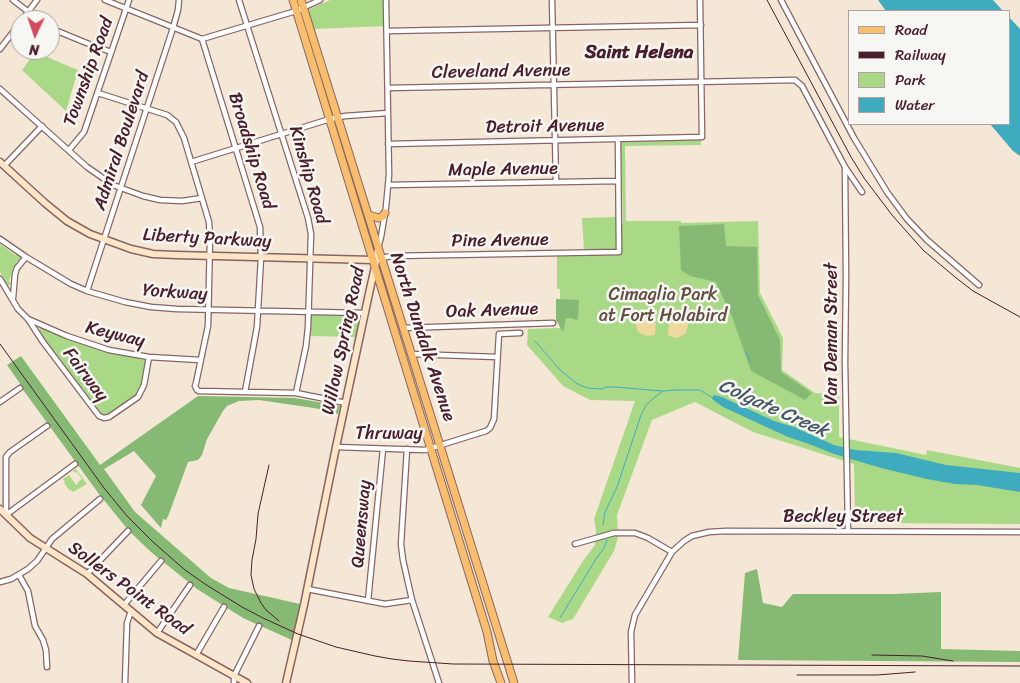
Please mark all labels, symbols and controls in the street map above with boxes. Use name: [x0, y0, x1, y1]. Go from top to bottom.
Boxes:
north arrow: [10, 10, 60, 60]
legend: [848, 10, 1010, 125]
street label: Township Road: [59, 15, 119, 129]
text: Road: [895, 17, 927, 43]
text: N: [29, 37, 40, 62]
district label: Saint Helena: [585, 42, 693, 64]
text: Railway: [895, 42, 946, 68]
street label: Cleveland Avenue: [431, 60, 571, 84]
text: Park: [895, 67, 926, 93]
street label: Admiral Boulevard: [89, 69, 155, 213]
street label: Broadship Road: [223, 90, 279, 212]
text: Water: [895, 92, 935, 118]
street label: Detroit Avenue: [485, 115, 605, 139]
street label: Kinship Road: [284, 123, 332, 227]
street label: Maple Avenue: [448, 158, 558, 182]
street label: Liberty Parkway: [142, 225, 272, 253]
street label: Pine Avenue: [451, 229, 549, 253]
street label: North Dundalk Avenue: [384, 250, 460, 424]
street label: Van Deman Street: [821, 263, 843, 405]
street label: Willow Spring Road: [318, 265, 370, 417]
street label: Yorkway: [142, 280, 208, 306]
park label: Cimaglia Park at Fort Holabird: [599, 284, 727, 326]
street label: Oak Avenue: [445, 299, 539, 323]
street label: Keyway: [83, 317, 147, 353]
street label: Fairway: [58, 344, 112, 406]
water label: Colgate Creek: [715, 375, 831, 443]
street label: Thruway: [355, 423, 423, 445]
street label: Queensway: [347, 479, 377, 569]
street label: Beckley Street: [783, 506, 903, 528]
street label: Sollers Point Road: [64, 537, 194, 641]

